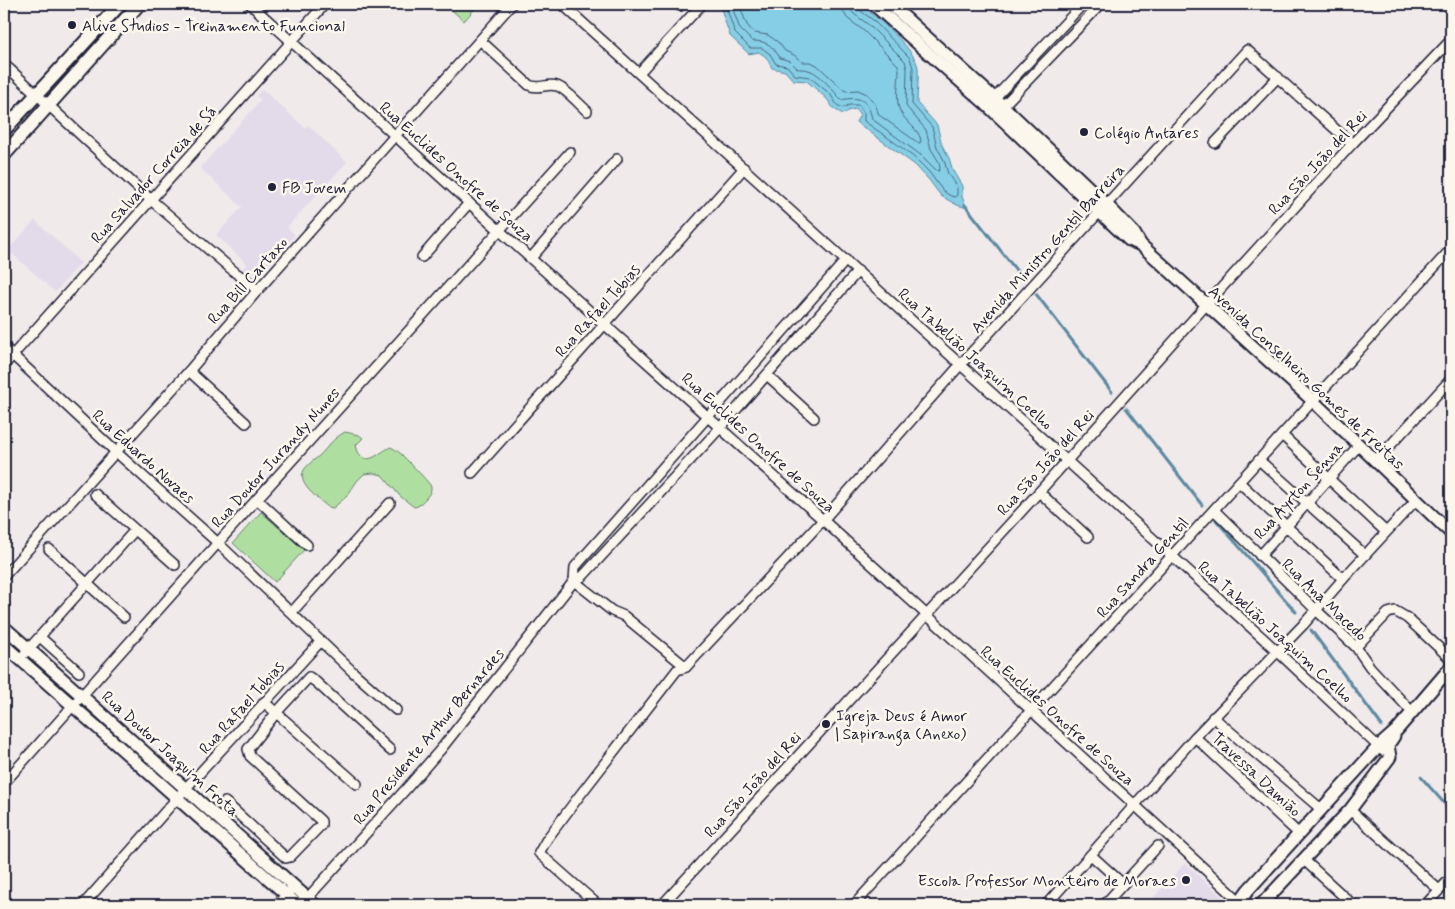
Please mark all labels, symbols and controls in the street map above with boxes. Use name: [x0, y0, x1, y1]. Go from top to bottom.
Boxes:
place label: Alive Studios - Treinamento Funcional: [82, 16, 345, 37]
marker: Alive Studios - Treinamento Funcional: [66, 19, 78, 31]
street label: Rua Euclides Onofre de Souza: [375, 97, 538, 247]
street label: Rua Salvador Correia de Sá: [87, 102, 222, 248]
street label: Rua São João del Rei: [1264, 106, 1372, 220]
place label: Colégio Antares: [1094, 123, 1199, 144]
marker: Colégio Antares: [1078, 126, 1090, 138]
street label: Avenida Ministro Gentil Barreira: [967, 160, 1130, 338]
place label: FB Jovem: [282, 178, 346, 199]
marker: FB Jovem: [266, 181, 278, 193]
street label: Rua Bill Cartaxo: [203, 233, 293, 329]
street label: Rua Rafael Tobias: [551, 260, 645, 362]
street label: Avenida Conselheiro Gomes de Freitas: [1204, 282, 1408, 475]
street label: Rua Tabelião Joaquim Coelho: [893, 284, 1057, 434]
street label: Rua Euclides Onofre de Souza: [677, 368, 840, 518]
street label: Rua Doutor Jurandy Nunes: [207, 383, 345, 533]
street label: Rua Eduardo Novaes: [87, 405, 199, 509]
street label: Rua São João del Rei: [993, 405, 1099, 521]
street label: Rua Ayrton Senna: [1250, 437, 1349, 544]
street label: Rua Sandra Gentil: [1092, 513, 1194, 623]
street label: Rua Ana Macedo: [1277, 554, 1371, 646]
street label: Rua Tabelião Joaquim Coelho: [1193, 557, 1357, 707]
street label: Rua Euclides Onofre de Souza: [976, 641, 1139, 791]
street label: Rua Presidente Arthur Bernardes: [349, 644, 509, 830]
street label: Rua Rafael Tobias: [195, 657, 289, 759]
street label: Rua Doutor Joaquim Frota: [97, 687, 243, 822]
place label: Igreja Deus é Amor | Sapiranga (Anexo): [836, 706, 967, 746]
marker: Igreja Deus é Amor | Sapiranga (Anexo): [820, 718, 832, 730]
street label: Rua São João del Rei: [700, 727, 806, 843]
street label: Travessa Damião: [1207, 728, 1305, 822]
place label: Escola Professor Monteiro de Moraes: [918, 871, 1176, 892]
marker: Escola Professor Monteiro de Moraes: [1180, 874, 1192, 886]

